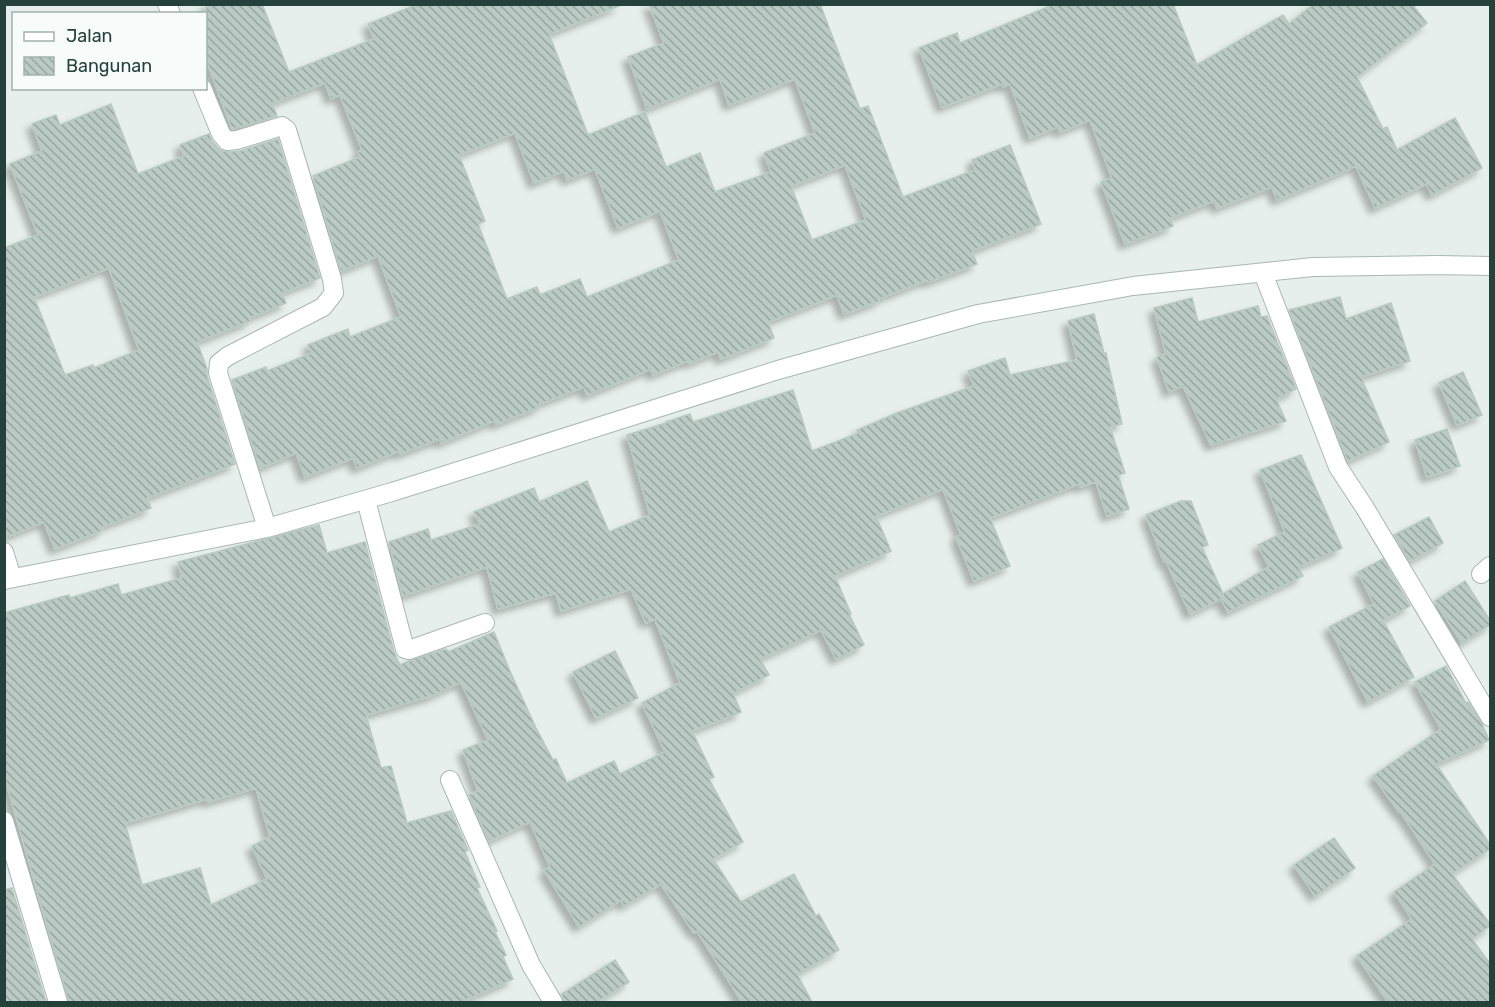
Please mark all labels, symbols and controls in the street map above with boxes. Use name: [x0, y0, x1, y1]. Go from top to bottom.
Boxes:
legend: [12, 12, 207, 90]
text: Jalan: [66, 25, 113, 47]
text: Bangunan: [66, 55, 152, 77]

